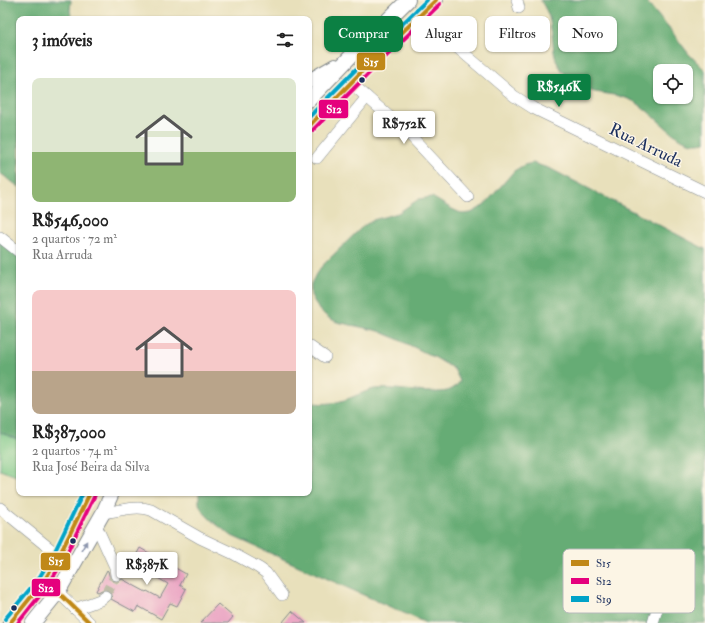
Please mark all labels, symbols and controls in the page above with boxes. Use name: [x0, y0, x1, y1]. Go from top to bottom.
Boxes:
chip: Comprar: [324, 16, 403, 52]
chip: Alugar: [411, 16, 477, 52]
chip: Filtros: [485, 16, 550, 52]
chip: Novo: [558, 16, 617, 52]
icon: filters: [274, 29, 296, 51]
text: 3 imóveis: [32, 30, 92, 51]
line badge: S15: [356, 52, 386, 71]
text: S15: [364, 56, 379, 69]
map controls: [653, 64, 693, 104]
button: locate: [653, 64, 693, 104]
pin: R$546K: [526, 74, 592, 108]
unlabelled marker: [357, 75, 367, 85]
text: R$546K: [537, 79, 581, 95]
line badge: S12: [318, 99, 349, 119]
text: S12: [326, 103, 342, 116]
icon: home: [128, 104, 200, 176]
pin: R$752K: [371, 111, 437, 145]
text: R$752K: [382, 116, 426, 132]
street label: Rua Arruda: [606, 118, 687, 172]
text: R$546,000: [32, 210, 109, 231]
text: 2 quartos · 72 m²: [32, 231, 117, 247]
text: Rua Arruda: [32, 247, 92, 263]
icon: home: [128, 316, 200, 388]
text: R$387,000: [32, 422, 106, 443]
text: 2 quartos · 74 m²: [32, 443, 117, 459]
text: Rua José Beira da Silva: [32, 459, 150, 475]
unlabelled marker: [68, 536, 78, 546]
one-way arrow: [81, 541, 87, 552]
legend: [563, 549, 695, 613]
line badge: S15: [40, 552, 71, 571]
pin: R$387K: [114, 552, 180, 586]
text: S15: [49, 555, 64, 568]
text: R$387K: [126, 557, 168, 573]
text: S15: [596, 557, 611, 570]
text: S12: [596, 575, 612, 588]
line badge: S12: [31, 578, 61, 597]
text: S12: [38, 582, 54, 595]
text: S19: [596, 593, 612, 606]
unlabelled marker: [9, 603, 19, 613]

